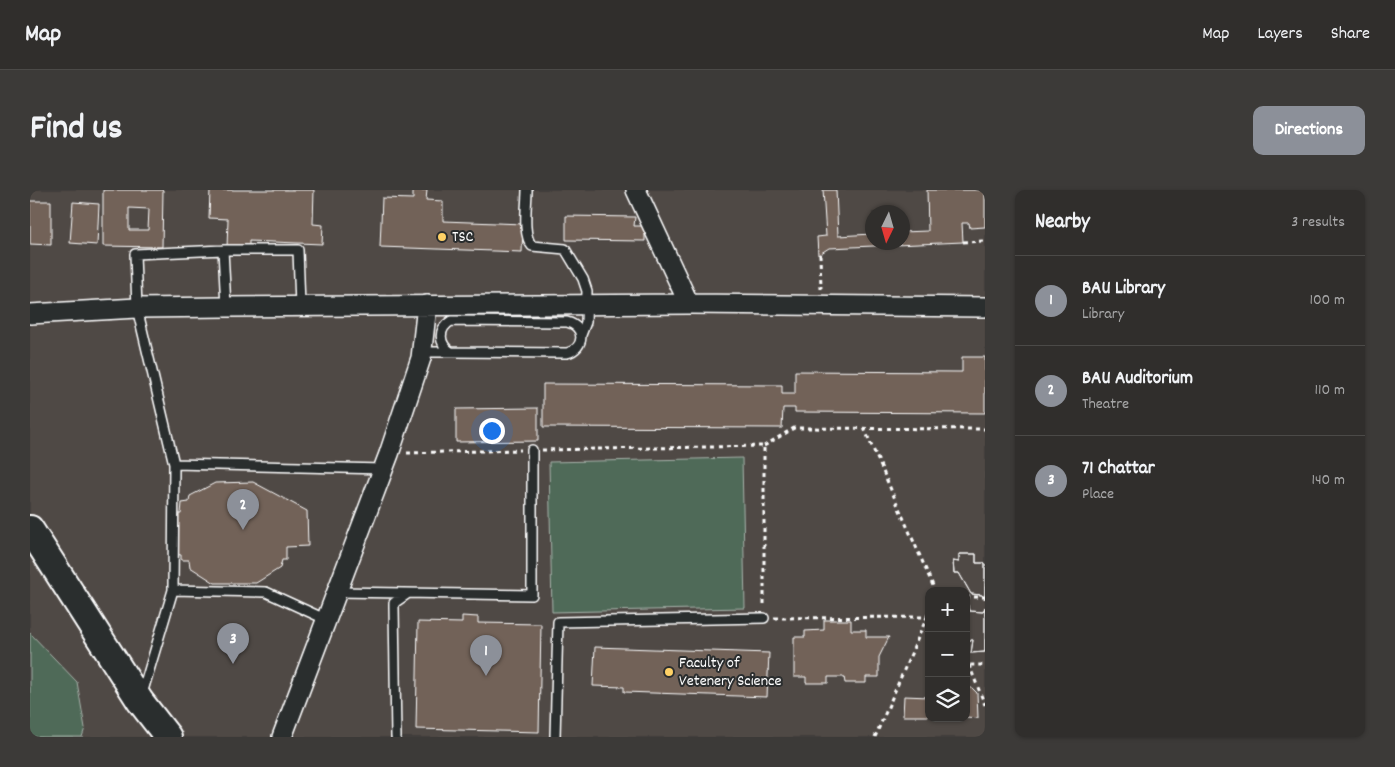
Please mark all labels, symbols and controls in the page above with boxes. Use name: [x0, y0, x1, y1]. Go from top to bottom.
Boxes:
text: Map: [25, 18, 61, 52]
text: Map: [1202, 22, 1229, 47]
text: Layers: [1257, 22, 1303, 47]
text: Share: [1331, 22, 1370, 47]
text: Find us: [30, 105, 122, 155]
button: Directions: [1253, 106, 1365, 155]
north arrow: [865, 205, 910, 250]
text: Nearby: [1035, 208, 1090, 238]
text: 3 results: [1291, 211, 1345, 234]
place label: TSC: [452, 226, 473, 249]
marker: TSC: [436, 231, 448, 243]
text: BAU Library: [1082, 276, 1165, 303]
text: 1: [1049, 289, 1053, 312]
text: 100 m: [1309, 289, 1345, 312]
text: Library: [1082, 303, 1124, 326]
text: BAU Auditorium: [1082, 366, 1193, 393]
text: 2: [1048, 379, 1055, 402]
text: 110 m: [1315, 379, 1345, 402]
text: Theatre: [1082, 393, 1129, 416]
your location: [479, 418, 505, 444]
text: 71 Chattar: [1082, 456, 1155, 483]
text: 3: [1047, 469, 1055, 492]
text: 140 m: [1311, 469, 1345, 492]
text: Place: [1082, 483, 1114, 506]
pin: 2: [227, 489, 259, 530]
map controls: [925, 587, 970, 722]
button: +: [925, 587, 970, 632]
pin: 3: [217, 623, 249, 664]
button: −: [925, 632, 970, 677]
pin: 1: [470, 635, 502, 676]
place label: Faculty of Vetenery Science: [679, 652, 782, 693]
marker: Faculty of Vetenery Science: [663, 666, 675, 678]
button: layers: [925, 677, 970, 722]

